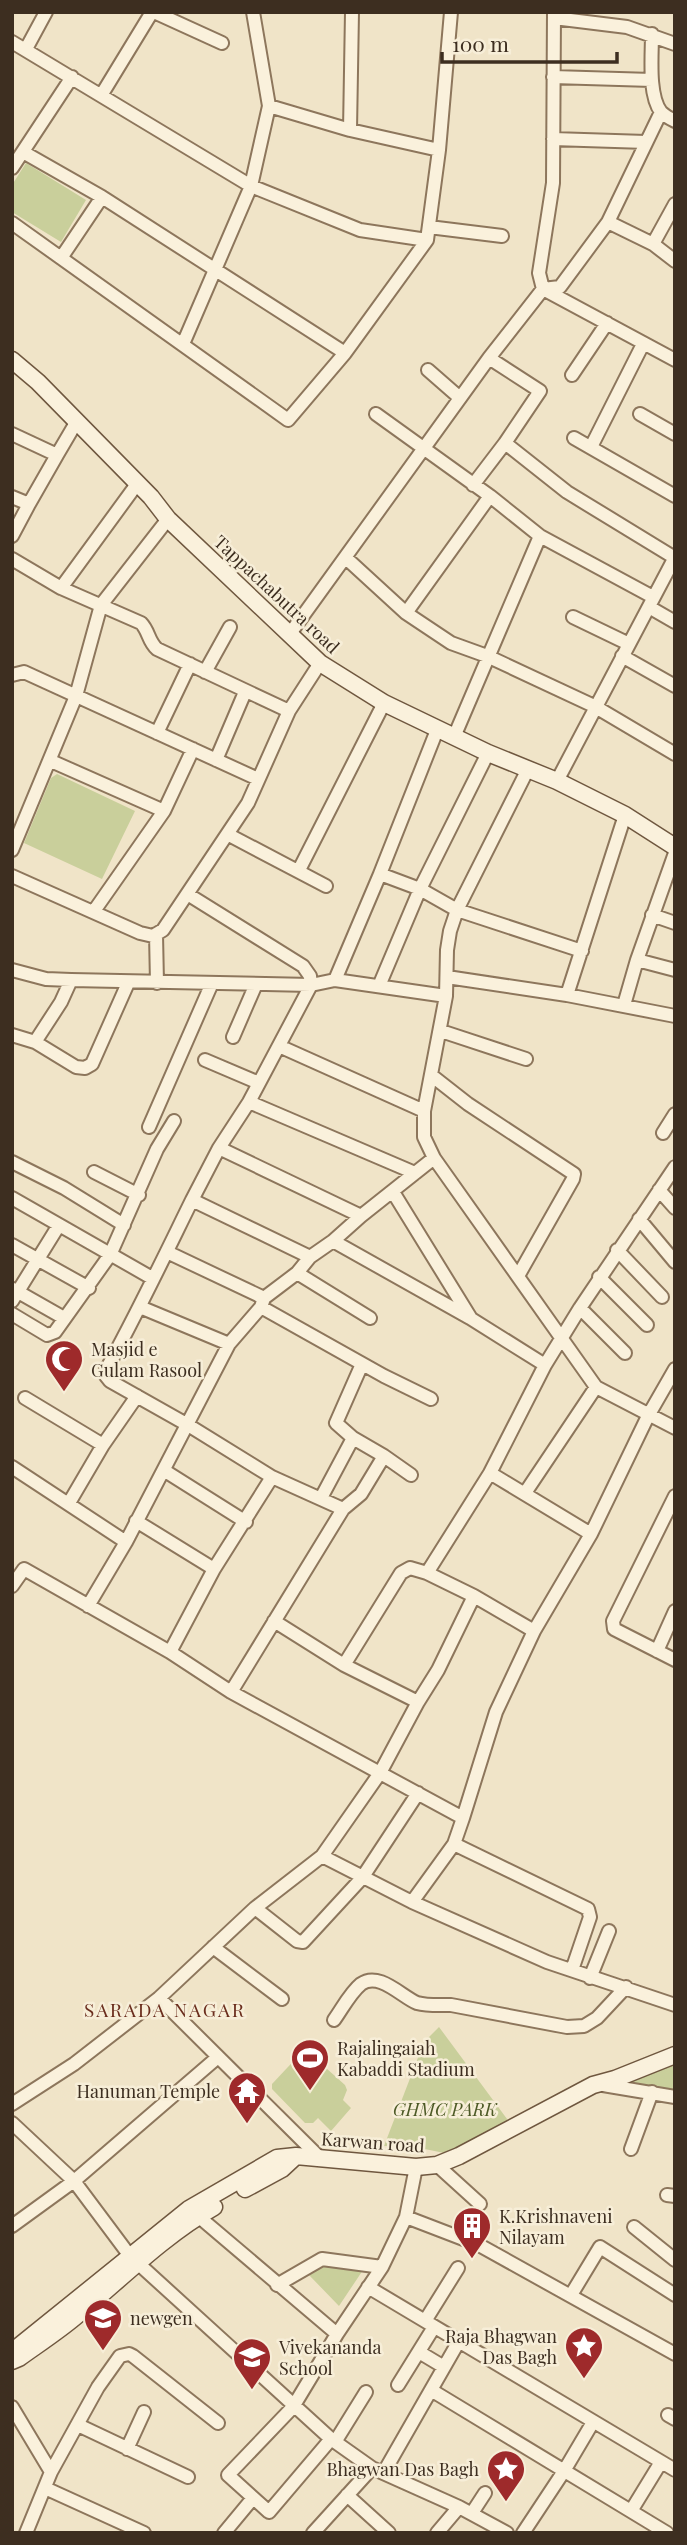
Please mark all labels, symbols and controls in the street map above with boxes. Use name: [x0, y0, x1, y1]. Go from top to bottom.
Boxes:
scale bar: [442, 21, 617, 65]
text: 100 m: [452, 29, 509, 57]
street label: Tappachabutra road: [209, 530, 345, 659]
place label: Masjid e Gulam Rasool: [91, 1337, 202, 1382]
mosque icon: Masjid e Gulam Rasool: [43, 1338, 85, 1393]
district label: SARADA NAGAR: [84, 1996, 246, 2022]
place label: Rajalingaiah Kabaddi Stadium: [337, 2036, 475, 2081]
sports icon: Rajalingaiah Kabaddi Stadium: [289, 2037, 331, 2092]
temple icon: Hanuman Temple: [226, 2070, 268, 2125]
place label: Hanuman Temple: [77, 2079, 220, 2103]
park label: GHMC PARK: [393, 2097, 498, 2121]
street label: Karwan road: [320, 2126, 426, 2158]
place label: K.Krishnaveni Nilayam: [499, 2204, 612, 2249]
building icon: K.Krishnaveni Nilayam: [451, 2205, 493, 2260]
school or university icon: newgen: [82, 2297, 124, 2352]
place label: newgen: [130, 2306, 193, 2330]
place label: Raja Bhagwan Das Bagh: [445, 2324, 557, 2369]
place icon: Raja Bhagwan Das Bagh: [563, 2325, 605, 2380]
place label: Vivekananda School: [278, 2335, 381, 2380]
school or university icon: Vivekananda School: [231, 2336, 273, 2391]
place icon: Bhagwan Das Bagh: [485, 2448, 527, 2503]
place label: Bhagwan Das Bagh: [326, 2457, 479, 2481]

